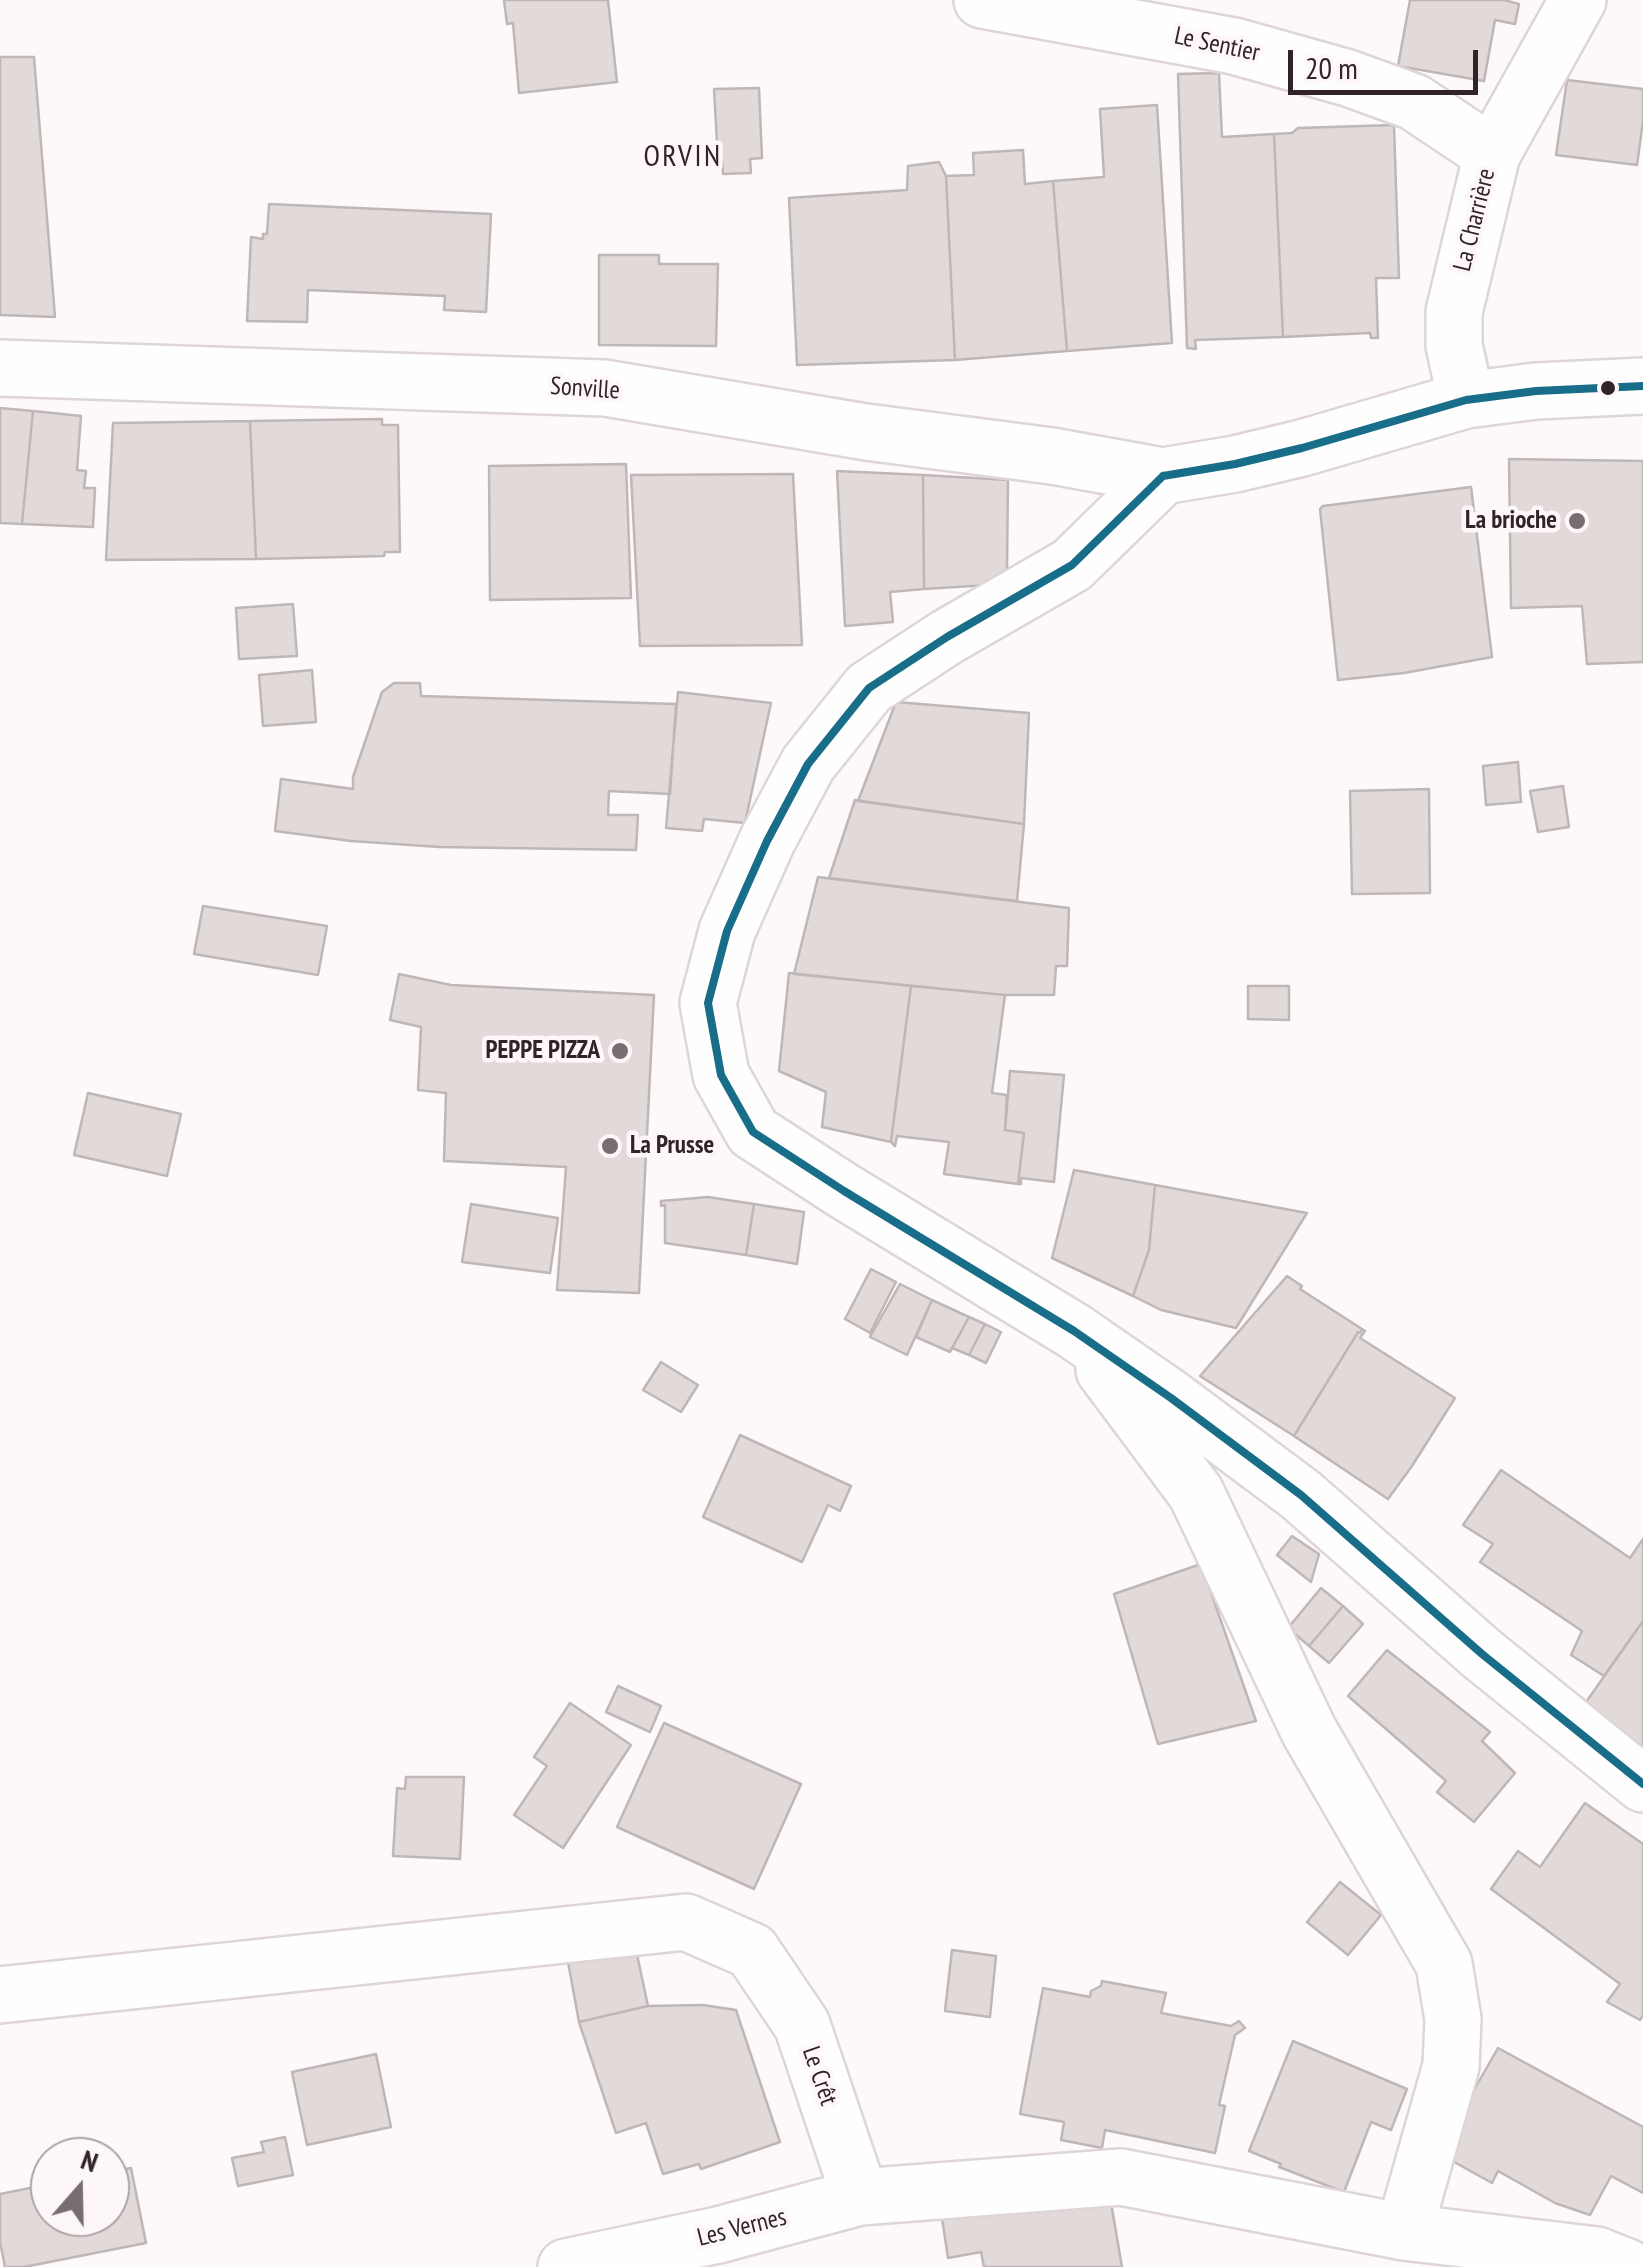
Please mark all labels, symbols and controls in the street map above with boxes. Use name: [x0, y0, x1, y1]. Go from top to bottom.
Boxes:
street label: Le Sentier: [1172, 21, 1262, 69]
scale bar: [1293, 30, 1483, 92]
text: 20 m: [1305, 48, 1358, 87]
district label: ORVIN: [643, 139, 723, 175]
street label: La Charrière: [1448, 166, 1502, 274]
street label: Sonville: [549, 372, 621, 406]
unlabelled marker: [1598, 378, 1618, 398]
place label: La brioche: [1465, 506, 1557, 536]
marker: La brioche: [1566, 510, 1588, 532]
place label: PEPPE PIZZA: [486, 1036, 600, 1066]
marker: PEPPE PIZZA: [609, 1040, 631, 1062]
place label: La Prusse: [630, 1131, 714, 1161]
marker: La Prusse: [599, 1135, 621, 1157]
street label: Le Crêt: [795, 2043, 843, 2109]
north arrow: [30, 2137, 130, 2237]
text: N: [76, 2140, 103, 2180]
street label: Les Vernes: [694, 2202, 790, 2254]

